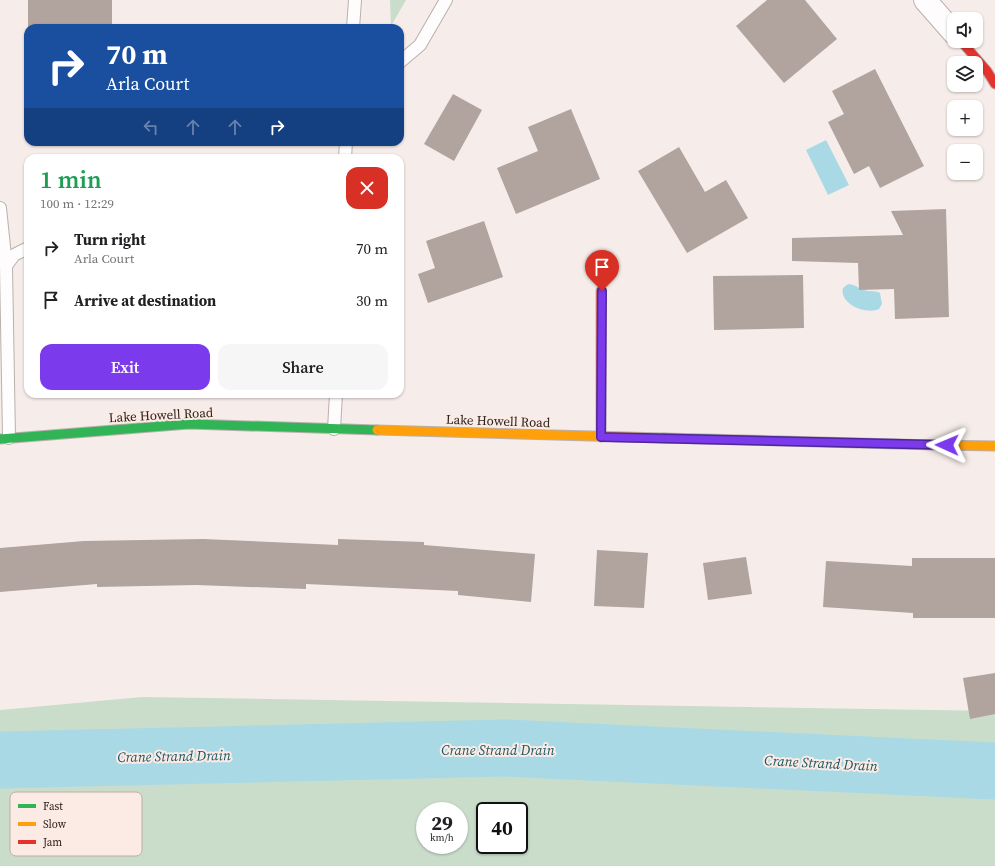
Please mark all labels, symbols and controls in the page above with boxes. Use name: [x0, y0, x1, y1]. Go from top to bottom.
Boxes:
map controls: [947, 12, 983, 180]
button: sound: [947, 12, 983, 48]
text: 70 m: [106, 35, 168, 73]
icon: right: [40, 40, 92, 92]
button: layers: [947, 56, 983, 92]
text: Arla Court: [106, 71, 189, 96]
button: +: [947, 100, 983, 136]
icon: left: [140, 116, 162, 138]
icon: ahead: [182, 116, 204, 138]
icon: ahead: [224, 116, 246, 138]
icon: right: [266, 116, 288, 138]
button: −: [947, 144, 983, 180]
text: 1 min: [40, 163, 102, 196]
button: close: [346, 167, 388, 209]
text: 100 m · 12:29: [40, 195, 114, 212]
text: Turn right: [74, 229, 146, 250]
icon: right: [40, 237, 62, 259]
text: 70 m: [356, 238, 388, 259]
text: Arla Court: [74, 250, 134, 267]
pin: [585, 250, 619, 291]
icon: arrive: [591, 256, 613, 278]
icon: arrive: [40, 289, 62, 311]
text: Arrive at destination: [74, 290, 216, 311]
text: 30 m: [356, 290, 388, 311]
button: Exit: [40, 344, 210, 390]
button: Share: [218, 344, 388, 390]
street label: Lake Howell Road: [108, 404, 214, 426]
street label: Lake Howell Road: [446, 411, 551, 431]
position arrow: [926, 424, 968, 466]
water label: Crane Strand Drain: [441, 740, 555, 760]
water label: Crane Strand Drain: [117, 745, 231, 767]
water label: Crane Strand Drain: [764, 750, 878, 776]
legend: [10, 792, 142, 856]
text: Fast: [43, 799, 63, 814]
speed limit sign: 40: [476, 802, 528, 854]
text: 29: [431, 809, 453, 837]
text: Slow: [43, 817, 67, 832]
text: km/h: [430, 831, 454, 844]
text: Jam: [42, 835, 62, 850]

